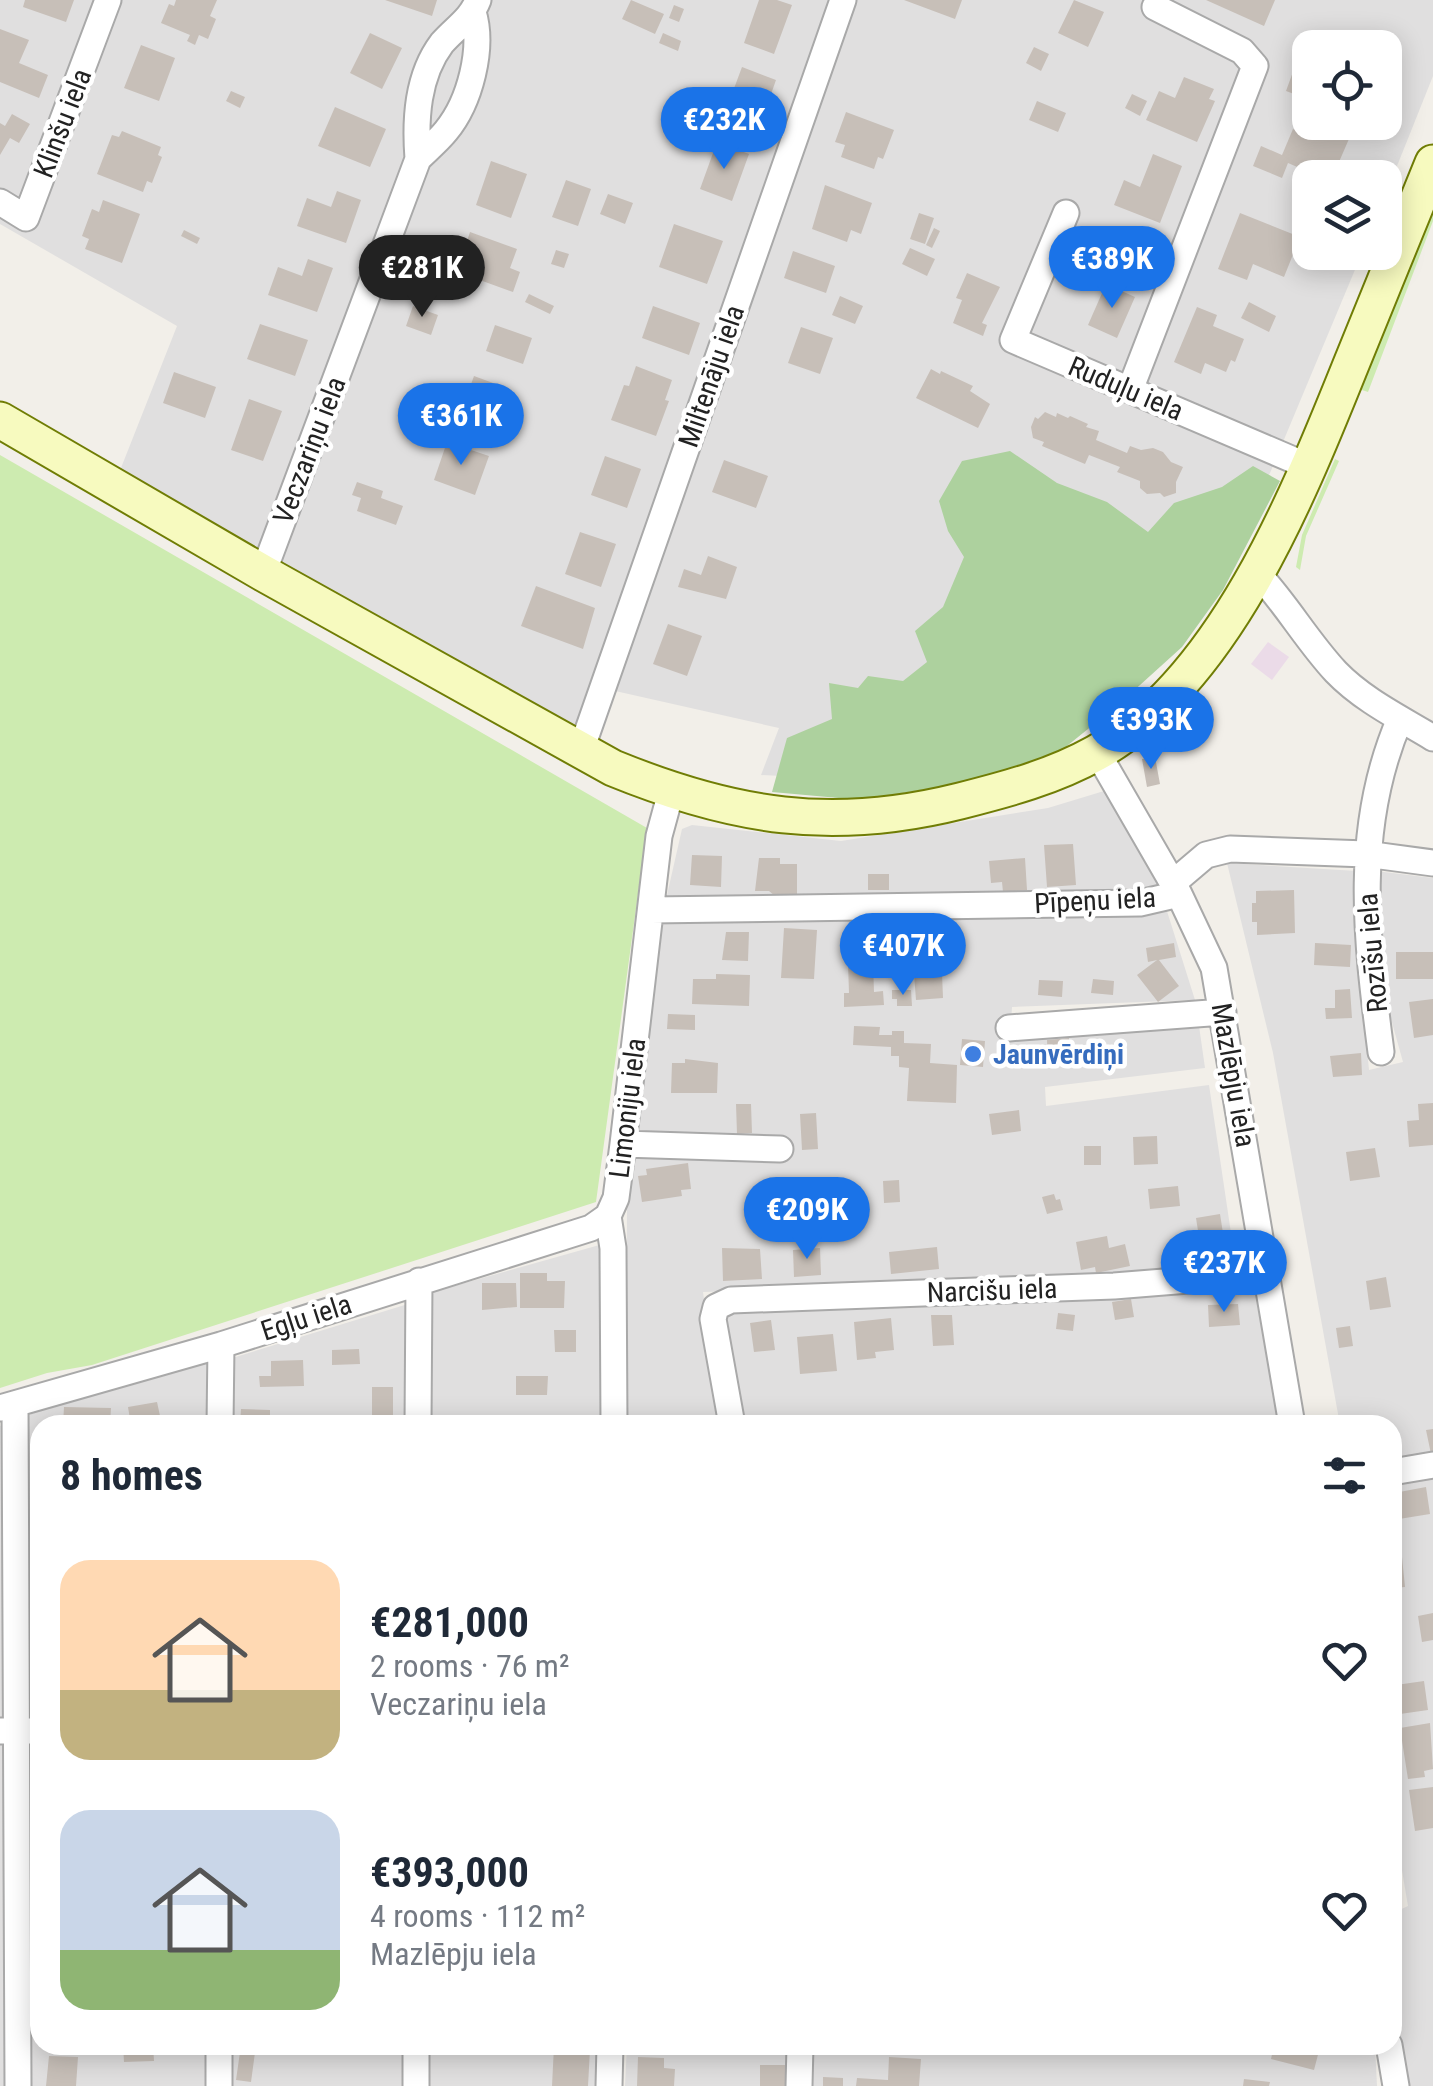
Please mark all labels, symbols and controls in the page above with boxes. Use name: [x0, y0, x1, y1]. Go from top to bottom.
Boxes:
map controls: [1292, 30, 1402, 270]
button: locate: [1292, 30, 1402, 140]
street label: Klinšu iela: [27, 64, 98, 182]
pin: €232K: [654, 87, 794, 172]
text: €232K: [683, 100, 765, 138]
button: layers: [1292, 160, 1402, 270]
pin: €389K: [1042, 226, 1182, 311]
pin: €281K: [352, 235, 492, 320]
text: €389K: [1071, 239, 1153, 277]
text: €281K: [381, 248, 463, 286]
street label: Miltenāju iela: [672, 301, 751, 452]
street label: Ruduļu iela: [1063, 350, 1188, 427]
street label: Veczariņu iela: [266, 372, 353, 528]
pin: €361K: [391, 383, 531, 468]
text: €361K: [420, 396, 502, 434]
pin: €393K: [1081, 687, 1221, 772]
text: €393K: [1110, 700, 1192, 738]
street label: Pīpeņu iela: [1033, 881, 1157, 920]
street label: Rozīšu iela: [1351, 892, 1394, 1014]
pin: €407K: [833, 913, 973, 998]
text: €407K: [862, 926, 944, 964]
street label: Mazlēpju iela: [1205, 1000, 1262, 1150]
street label: Limoniju iela: [603, 1036, 652, 1180]
place label: Jaunvērdiņi: [993, 1038, 1124, 1071]
marker: Jaunvērdiņi: [962, 1043, 984, 1065]
pin: €209K: [737, 1177, 877, 1262]
text: €209K: [766, 1190, 848, 1228]
pin: €237K: [1154, 1230, 1294, 1315]
text: €237K: [1183, 1243, 1265, 1281]
street label: Narcišu iela: [926, 1272, 1058, 1309]
street label: Egļu iela: [257, 1287, 356, 1348]
icon: filters: [1317, 1448, 1372, 1503]
text: 8 homes: [60, 1451, 203, 1500]
text: €281,000: [370, 1598, 529, 1647]
icon: home: [140, 1600, 260, 1720]
icon: heart: [1317, 1633, 1372, 1688]
text: 2 rooms · 76 m²: [370, 1647, 569, 1685]
text: Veczariņu iela: [370, 1685, 547, 1723]
text: €393,000: [370, 1848, 529, 1897]
icon: home: [140, 1850, 260, 1970]
icon: heart: [1317, 1883, 1372, 1938]
text: 4 rooms · 112 m²: [370, 1897, 585, 1935]
text: Mazlēpju iela: [370, 1935, 537, 1973]

